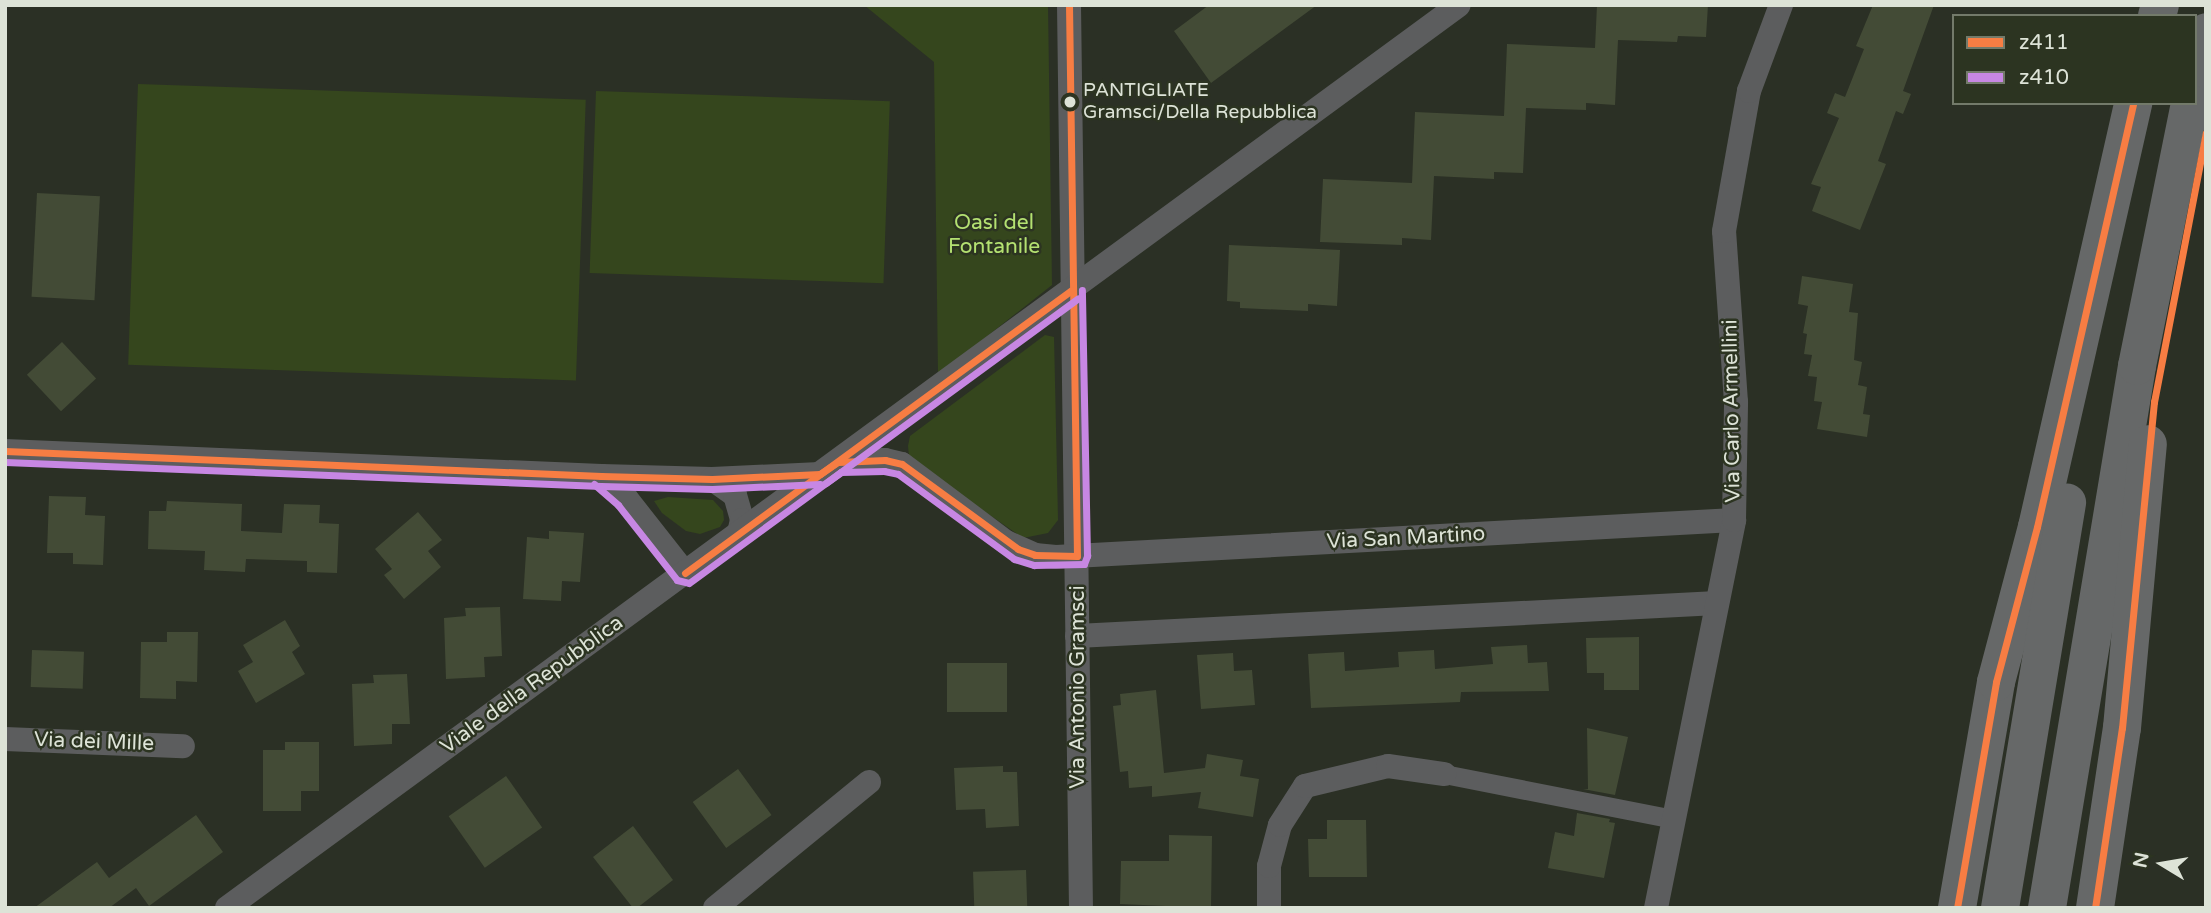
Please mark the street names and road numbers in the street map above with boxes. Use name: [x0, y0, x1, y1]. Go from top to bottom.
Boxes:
street label: Via Carlo Armellini: [1718, 319, 1746, 503]
street label: Via San Martino: [1326, 521, 1486, 555]
street label: Via Antonio Gramsci: [1065, 585, 1091, 789]
street label: Viale della Repubblica: [436, 610, 628, 760]
street label: Via dei Mille: [33, 727, 155, 757]

